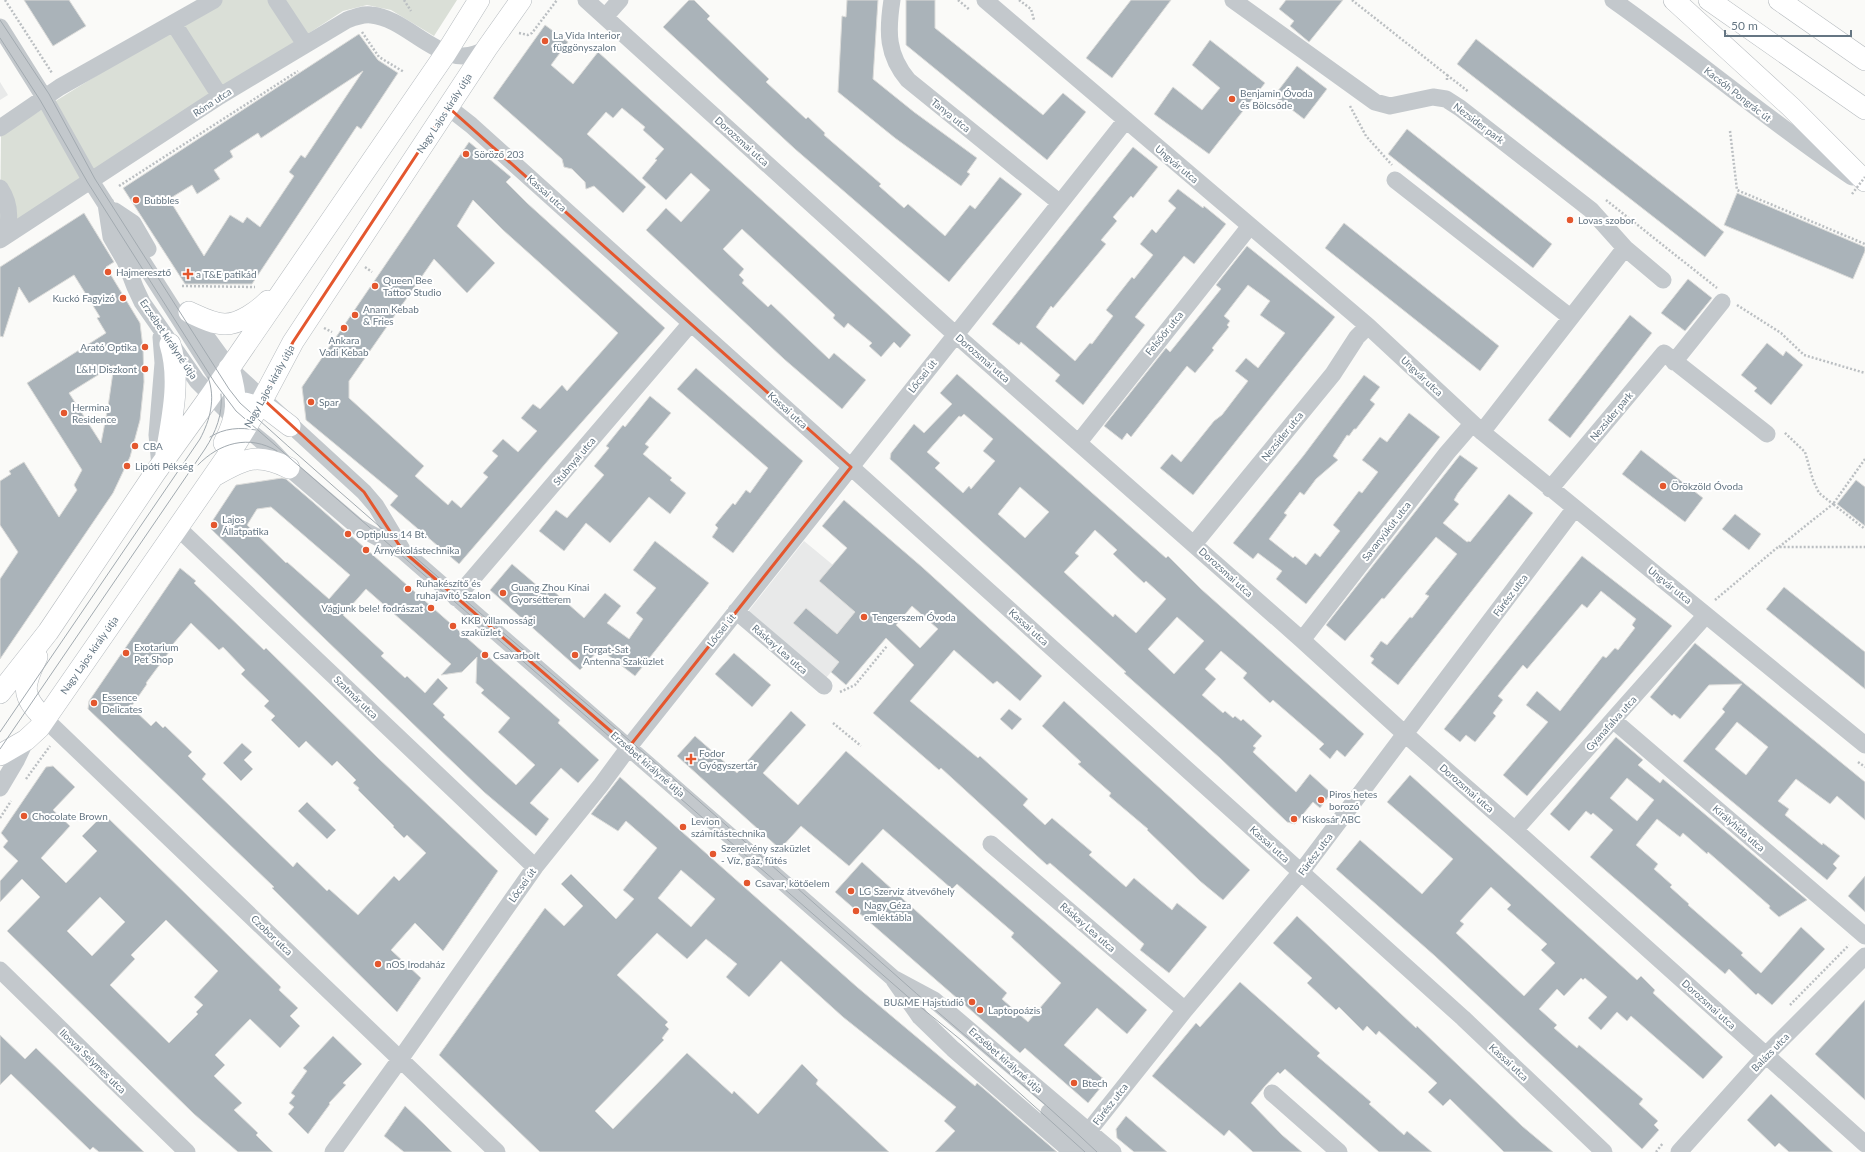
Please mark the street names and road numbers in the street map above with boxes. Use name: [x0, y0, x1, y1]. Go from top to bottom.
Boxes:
street label: Kacsóh Pongrác út: [1702, 64, 1774, 124]
street label: Nagy Lajos király útja: [414, 71, 474, 155]
street label: Róna utca: [190, 85, 234, 119]
street label: Tanya utca: [929, 96, 973, 134]
street label: Nezsider park: [1451, 100, 1507, 146]
street label: Dorozsmai utca: [713, 114, 771, 168]
street label: Ungvár utca: [1153, 142, 1201, 186]
street label: Kassai utca: [525, 172, 569, 214]
street label: Erzsébet királyné útja: [138, 297, 200, 381]
street label: Felsőőr utca: [1143, 308, 1185, 358]
street label: Dorozsmai utca: [953, 331, 1013, 385]
street label: Nagy Lajos király útja: [241, 343, 297, 429]
street label: Ungvár utca: [1399, 354, 1445, 398]
street label: Lőcsei út: [905, 357, 939, 395]
street label: Nezsider park: [1587, 388, 1636, 443]
street label: Kassai utca: [766, 389, 810, 431]
street label: Nezsider utca: [1259, 409, 1305, 463]
street label: Stubnyai utca: [550, 434, 598, 488]
street label: Savanyúkút utca: [1359, 499, 1413, 563]
street label: Dorozsmai utca: [1197, 545, 1255, 599]
street label: Ungvár utca: [1646, 564, 1694, 606]
street label: Fűrész utca: [1490, 571, 1530, 619]
street label: Kassai utca: [1007, 606, 1051, 648]
street label: Lőcsei út: [704, 611, 738, 649]
street label: Nagy Lajos király útja: [58, 614, 120, 696]
street label: Ráskay Lea utca: [750, 622, 810, 676]
street label: Szatmár utca: [332, 673, 380, 721]
street label: Gyanafalva utca: [1583, 693, 1639, 753]
street label: Erzsébet királyné útja: [609, 729, 687, 799]
street label: Dorozsmai utca: [1437, 761, 1497, 815]
street label: Királyhida utca: [1711, 802, 1768, 854]
street label: Kassai utca: [1248, 823, 1292, 865]
street label: Fűrész utca: [1295, 830, 1335, 878]
street label: Lőcsei út: [506, 865, 538, 904]
street label: Ráskay Lea utca: [1058, 900, 1118, 954]
street label: Czobor utca: [249, 912, 295, 958]
street label: Dorozsmai utca: [1680, 977, 1738, 1031]
street label: Erzsébet királyné útja: [967, 1025, 1045, 1095]
street label: Ilosvai Selymes utca: [57, 1026, 129, 1096]
street label: Balázs utca: [1749, 1030, 1791, 1074]
street label: Kassai utca: [1487, 1041, 1531, 1083]
street label: Fűrész utca: [1090, 1081, 1130, 1127]

